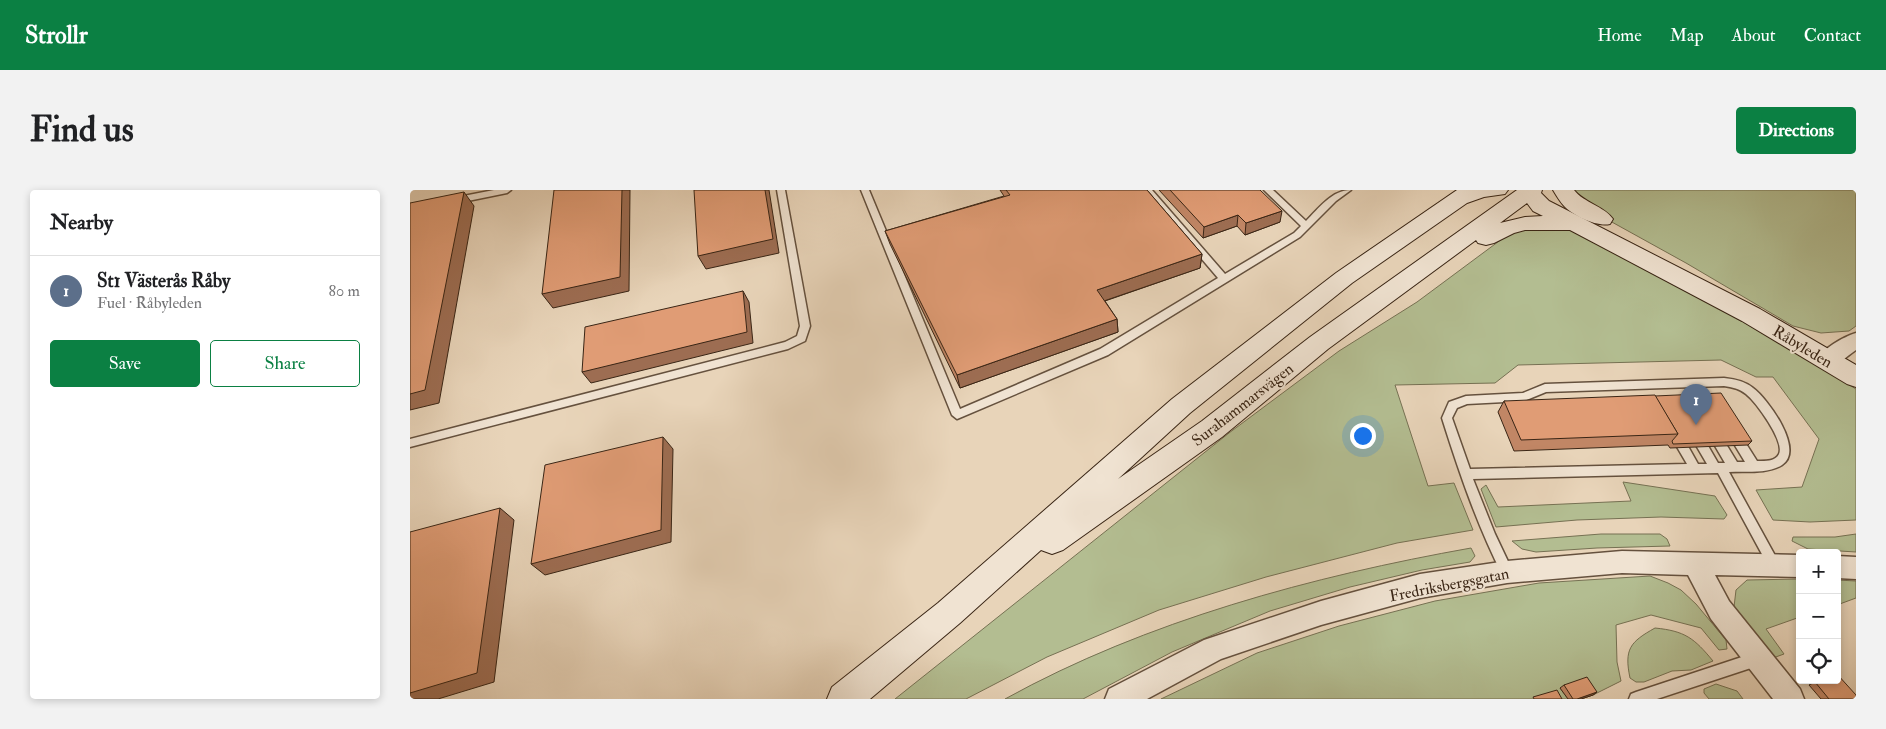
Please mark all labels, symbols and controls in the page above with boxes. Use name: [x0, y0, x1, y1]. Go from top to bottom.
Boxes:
text: Strollr: [25, 20, 88, 51]
text: Home: [1597, 24, 1642, 47]
text: Map: [1670, 24, 1704, 47]
text: About: [1732, 24, 1776, 47]
text: Contact: [1804, 24, 1861, 47]
button: Directions: [1736, 107, 1856, 154]
text: Find us: [30, 108, 134, 152]
text: Nearby: [50, 209, 113, 236]
text: St1 Västerås Råby: [97, 269, 230, 293]
text: 1: [63, 281, 69, 301]
text: 80 m: [329, 281, 360, 301]
text: Fuel · Råbyleden: [97, 293, 202, 313]
street label: Råbyleden: [1769, 321, 1836, 373]
button: Save: [50, 340, 200, 387]
button: Share: [210, 340, 360, 387]
street label: Surahammarsvägen: [1188, 359, 1298, 451]
pin: 1: [1680, 384, 1712, 425]
your location: [1350, 423, 1376, 449]
map controls: [1796, 549, 1841, 684]
button: +: [1796, 549, 1841, 594]
street label: Fredriksbergsgatan: [1388, 564, 1511, 606]
button: −: [1796, 594, 1841, 639]
button: locate: [1796, 639, 1841, 684]

